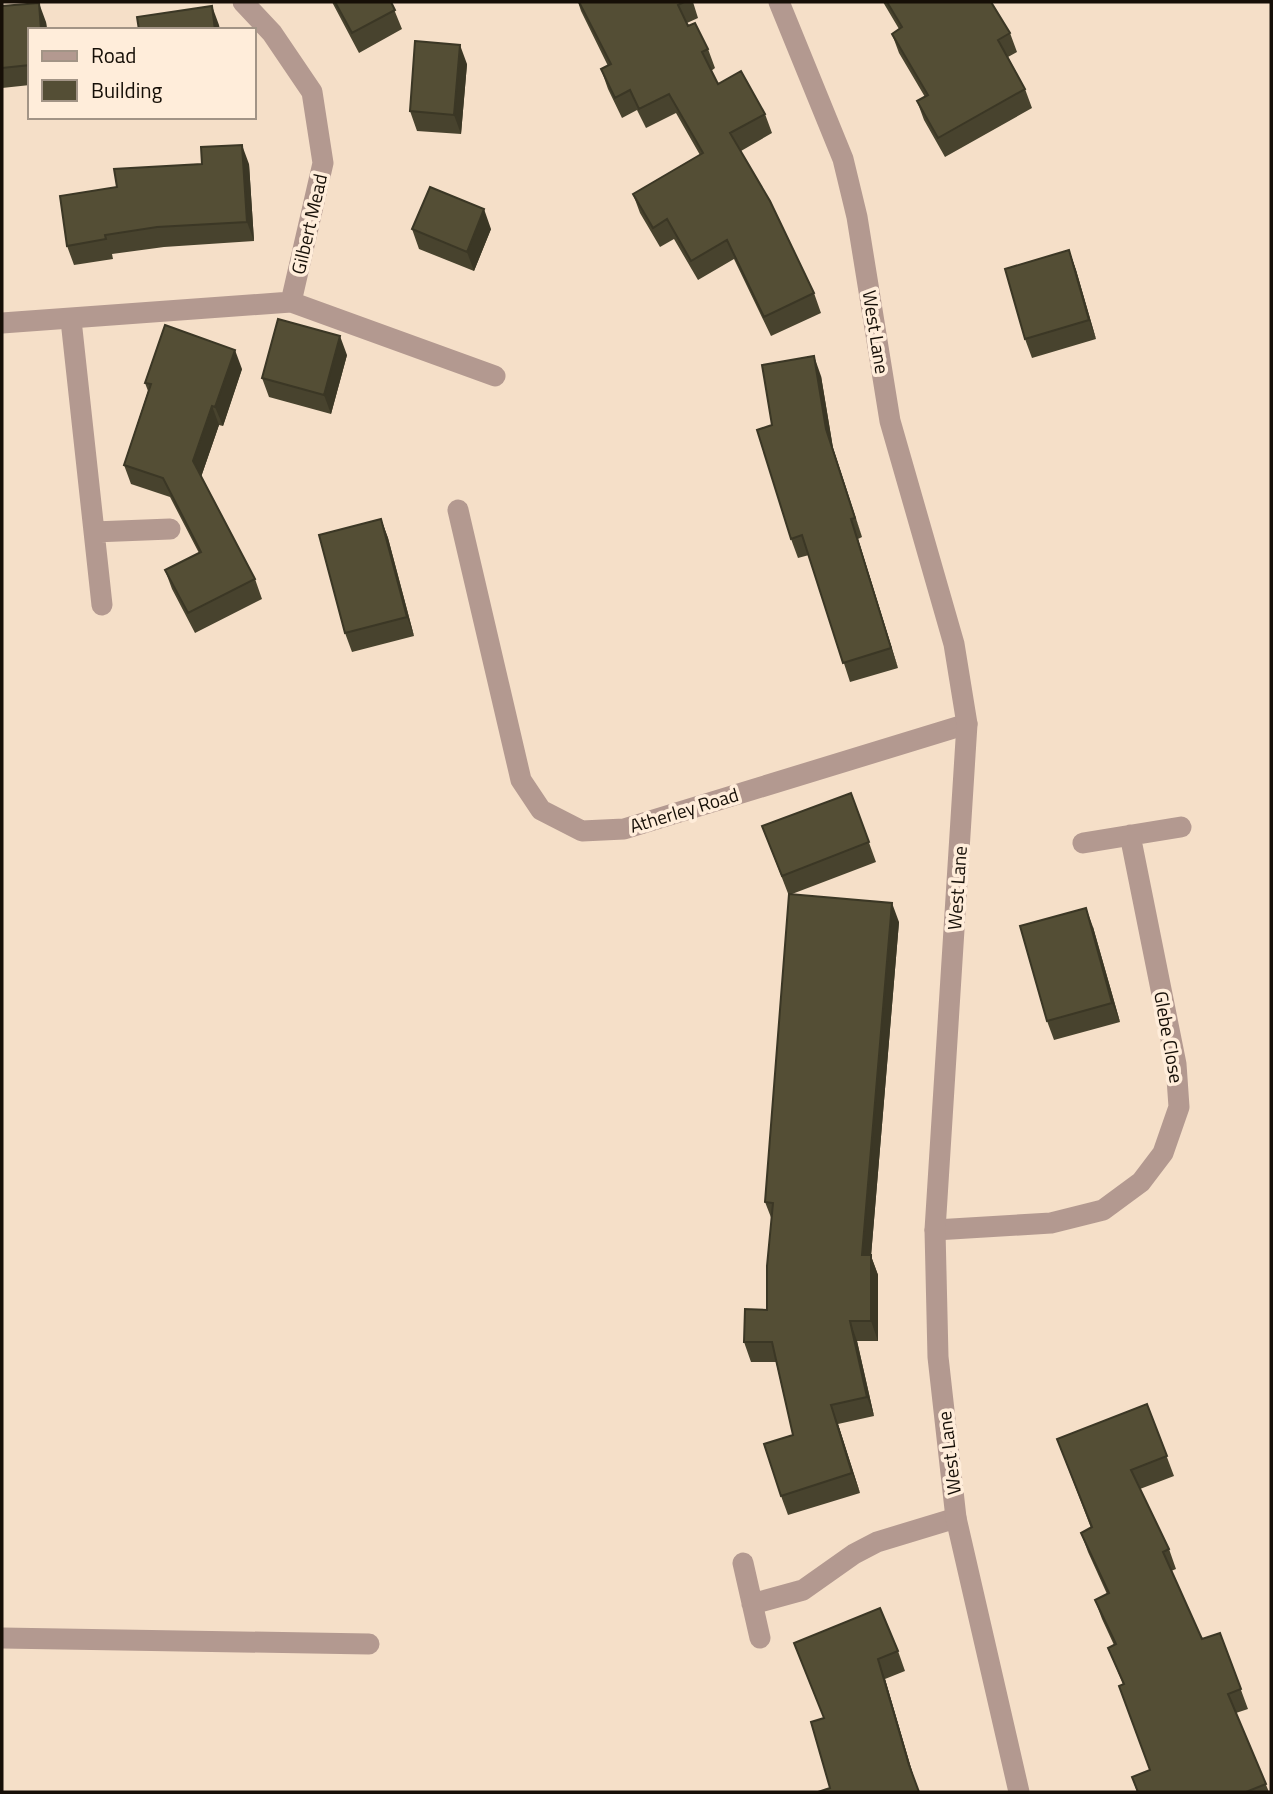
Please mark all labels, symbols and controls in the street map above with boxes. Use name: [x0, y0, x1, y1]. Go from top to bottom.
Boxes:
legend: [28, 28, 256, 119]
text: Road: [91, 39, 136, 71]
text: Building: [91, 74, 163, 106]
street label: Gilbert Mead: [283, 171, 334, 277]
street label: West Lane: [856, 288, 897, 376]
street label: Atherley Road: [626, 779, 742, 840]
street label: West Lane: [939, 845, 974, 931]
street label: Glebe Close: [1147, 989, 1192, 1085]
street label: West Lane: [929, 1410, 968, 1497]

